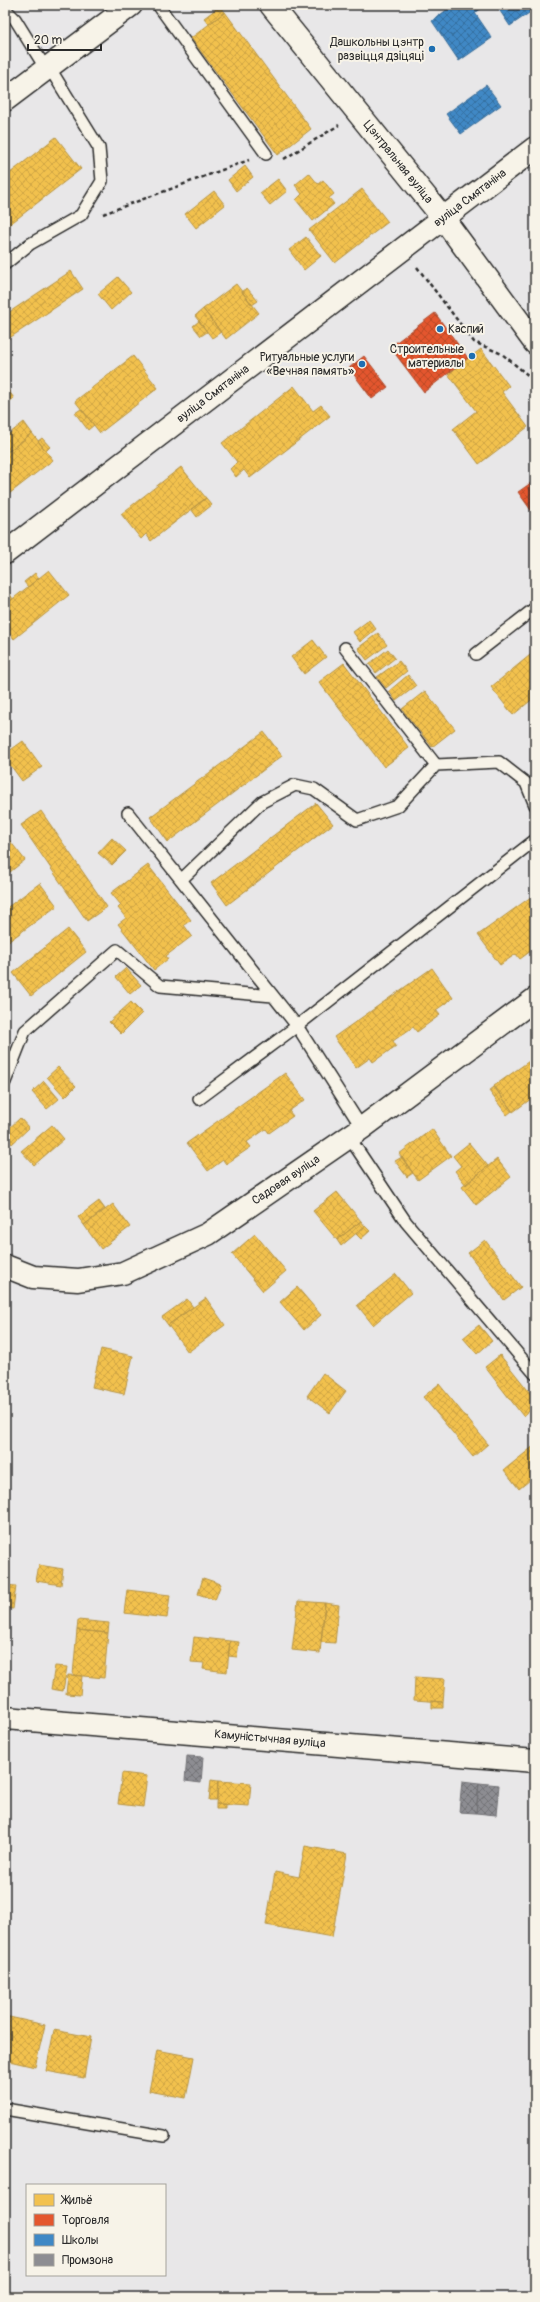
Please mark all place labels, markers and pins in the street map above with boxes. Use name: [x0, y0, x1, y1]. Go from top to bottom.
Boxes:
place label: Дашкольны цэнтр развіцця дзіцяці: [329, 35, 424, 64]
marker: Дашкольны цэнтр развіцця дзіцяці: [427, 44, 437, 54]
place label: Каспий: [448, 322, 484, 337]
marker: Каспий: [435, 324, 445, 334]
place label: Строительные материалы: [390, 342, 464, 371]
place label: Ритуальные услуги «Вечная память»: [260, 350, 355, 379]
marker: Строительные материалы: [467, 351, 477, 361]
marker: Ритуальные услуги «Вечная память»: [357, 359, 367, 369]

